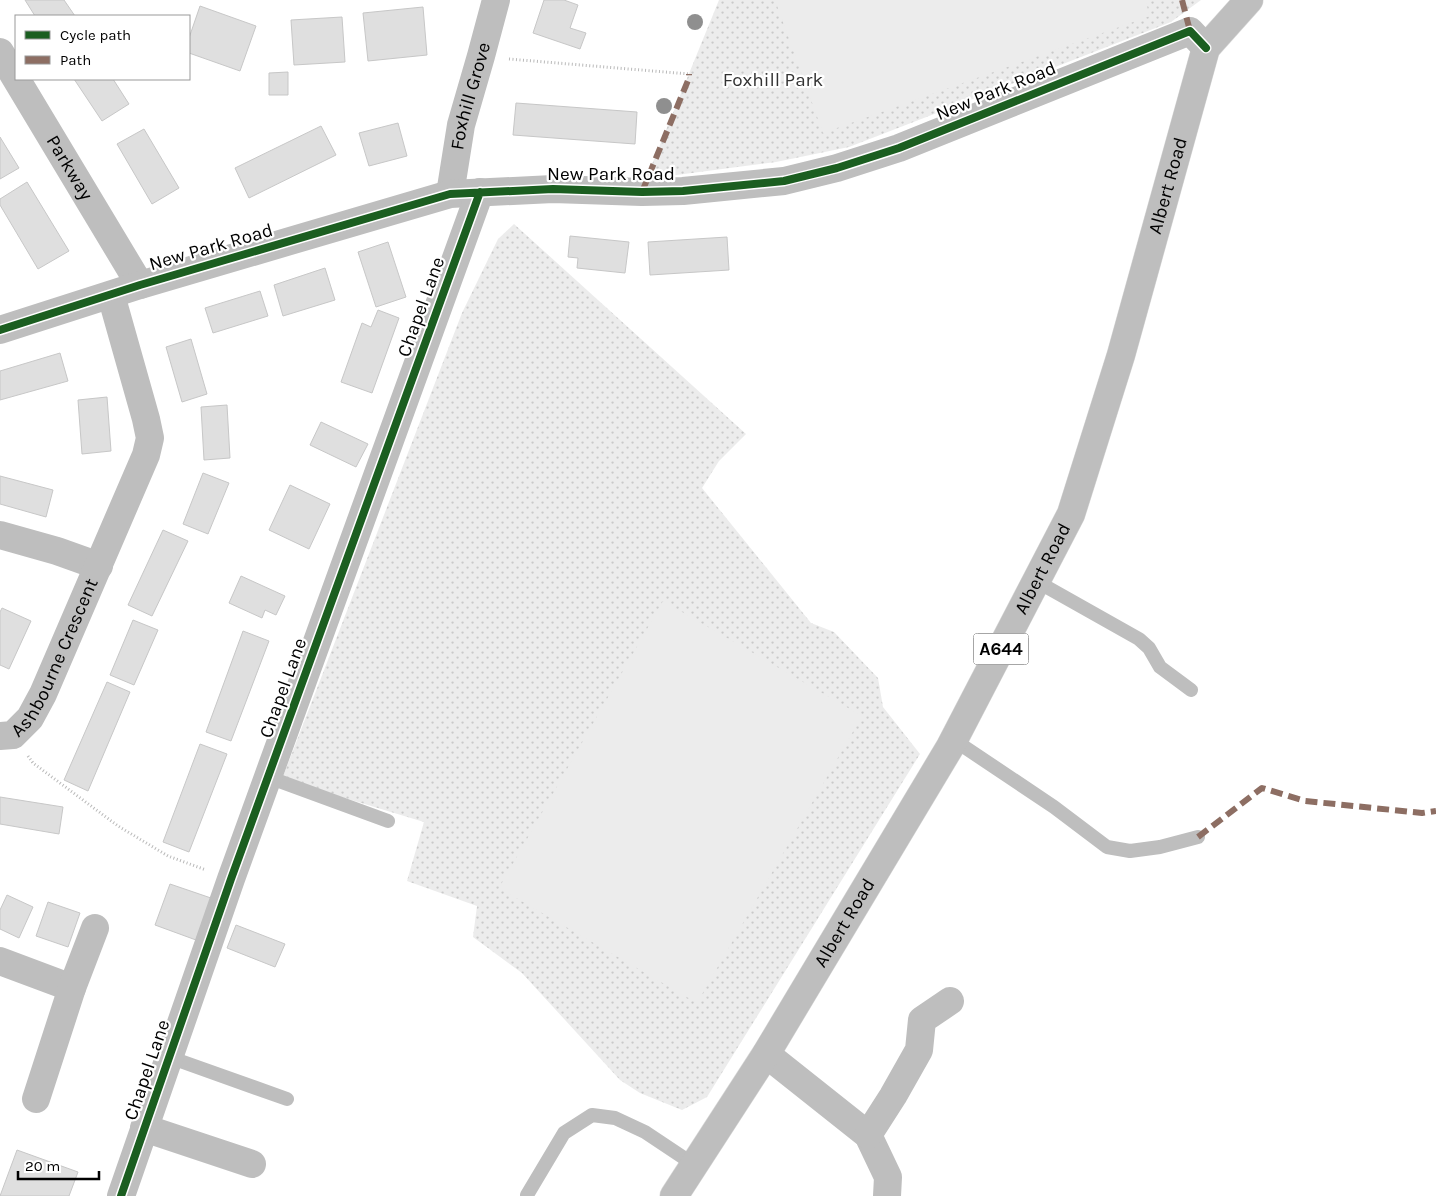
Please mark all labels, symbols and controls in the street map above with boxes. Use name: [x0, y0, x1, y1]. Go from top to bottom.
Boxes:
legend: [15, 15, 190, 80]
text: Cycle path: [60, 26, 131, 44]
street label: Foxhill Grove: [446, 40, 495, 152]
text: Path: [60, 51, 91, 69]
street label: New Park Road: [933, 57, 1059, 125]
park label: Foxhill Park: [723, 69, 823, 91]
street label: Parkway: [42, 131, 97, 204]
street label: Albert Road: [1144, 135, 1192, 237]
street label: New Park Road: [547, 163, 675, 185]
street label: New Park Road: [147, 219, 275, 275]
street label: Chapel Lane: [393, 254, 449, 360]
street label: Albert Road: [1010, 519, 1075, 618]
street label: Ashbourne Crescent: [6, 575, 103, 742]
road number: A644: [974, 634, 1028, 664]
street label: Chapel Lane: [255, 635, 311, 741]
street label: Albert Road: [810, 875, 880, 971]
street label: Chapel Lane: [120, 1017, 174, 1123]
scale bar: [18, 1148, 99, 1180]
text: 20 m: [25, 1157, 60, 1175]

